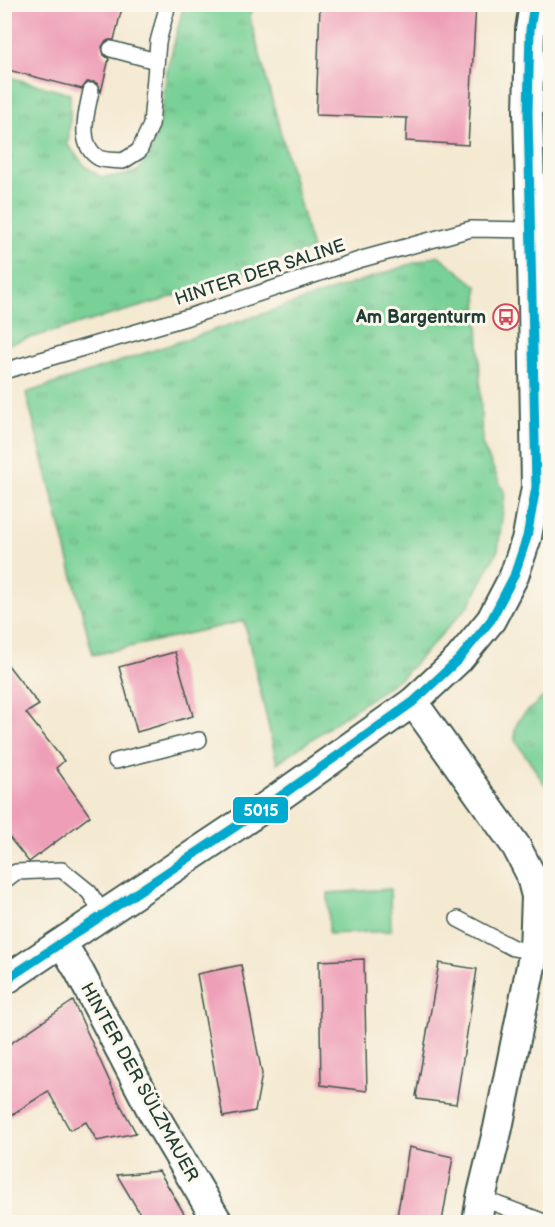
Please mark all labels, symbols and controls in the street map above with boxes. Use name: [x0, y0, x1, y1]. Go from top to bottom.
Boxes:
street label: HINTER DER SALINE: [172, 235, 348, 310]
bus stop icon: Am Bargenturm: [491, 302, 521, 332]
place label: Am Bargenturm: [355, 307, 486, 328]
line badge: 5015: [232, 796, 289, 824]
text: 5015: [243, 802, 279, 821]
street label: HINTER DER SÜLZMAUER: [76, 979, 204, 1185]

